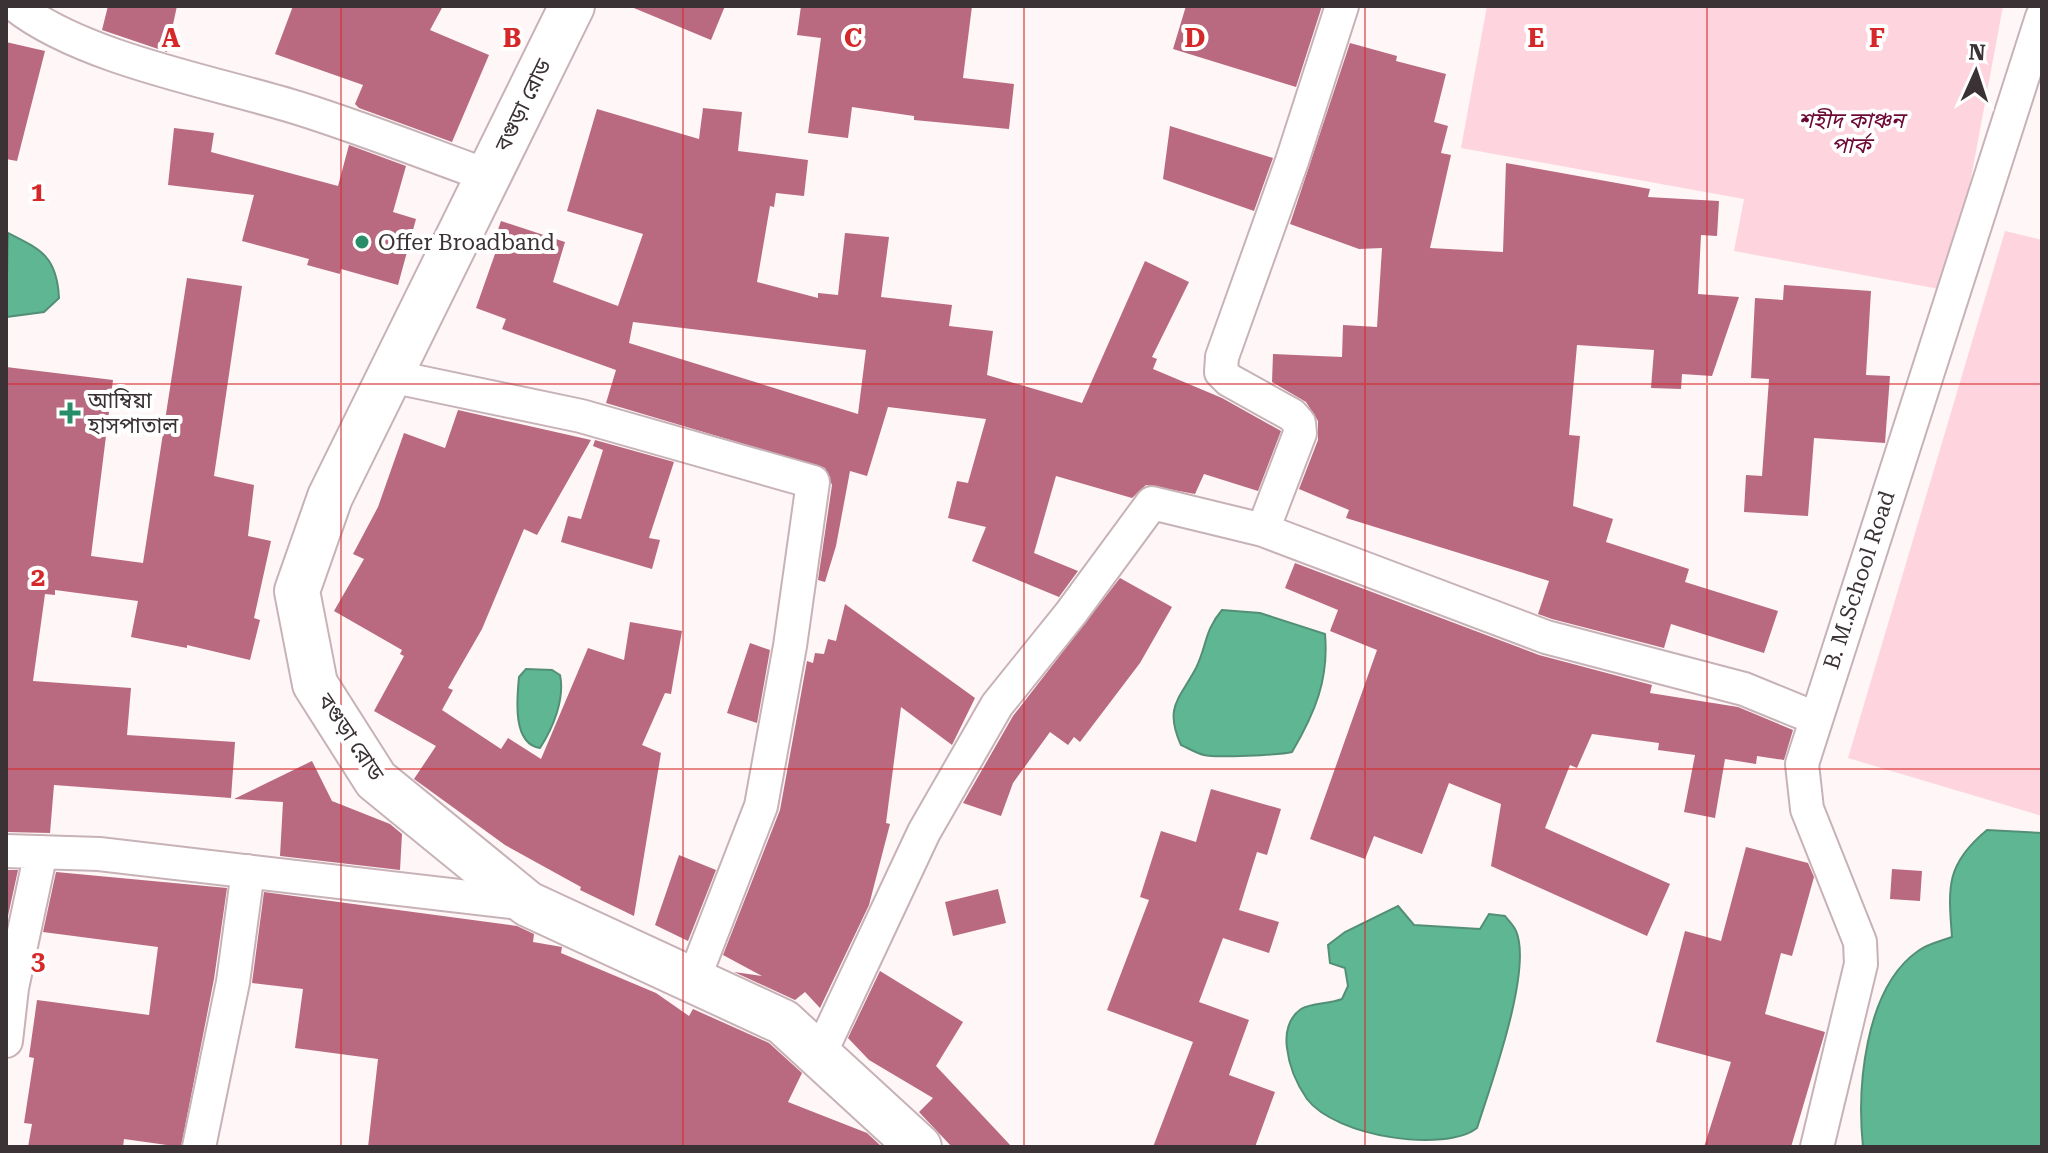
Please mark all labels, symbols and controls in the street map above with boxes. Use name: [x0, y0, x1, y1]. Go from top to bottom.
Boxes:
text: A: [162, 23, 181, 53]
text: B: [503, 23, 521, 53]
text: C: [844, 23, 862, 53]
text: D: [1185, 23, 1205, 53]
text: E: [1528, 23, 1544, 53]
text: F: [1869, 23, 1885, 53]
north arrow: [1936, 32, 2016, 112]
text: N: [1968, 40, 1986, 65]
street label: বগুড়া রোড: [490, 55, 556, 156]
park label: শহীদ কাঞ্চন পার্ক: [1798, 108, 1908, 158]
text: 1: [31, 177, 45, 207]
place label: Offer Broadband: [378, 230, 555, 255]
marker: Offer Broadband: [353, 233, 371, 251]
place label: আম্বিয়া হাসপাতাল: [87, 388, 179, 438]
marker: আম্বিয়া হাসপাতাল: [59, 402, 81, 424]
street label: B. M.School Road: [1818, 488, 1900, 672]
text: 2: [31, 562, 45, 592]
street label: বগুড়া রোড: [312, 688, 389, 785]
text: 3: [31, 946, 45, 976]

